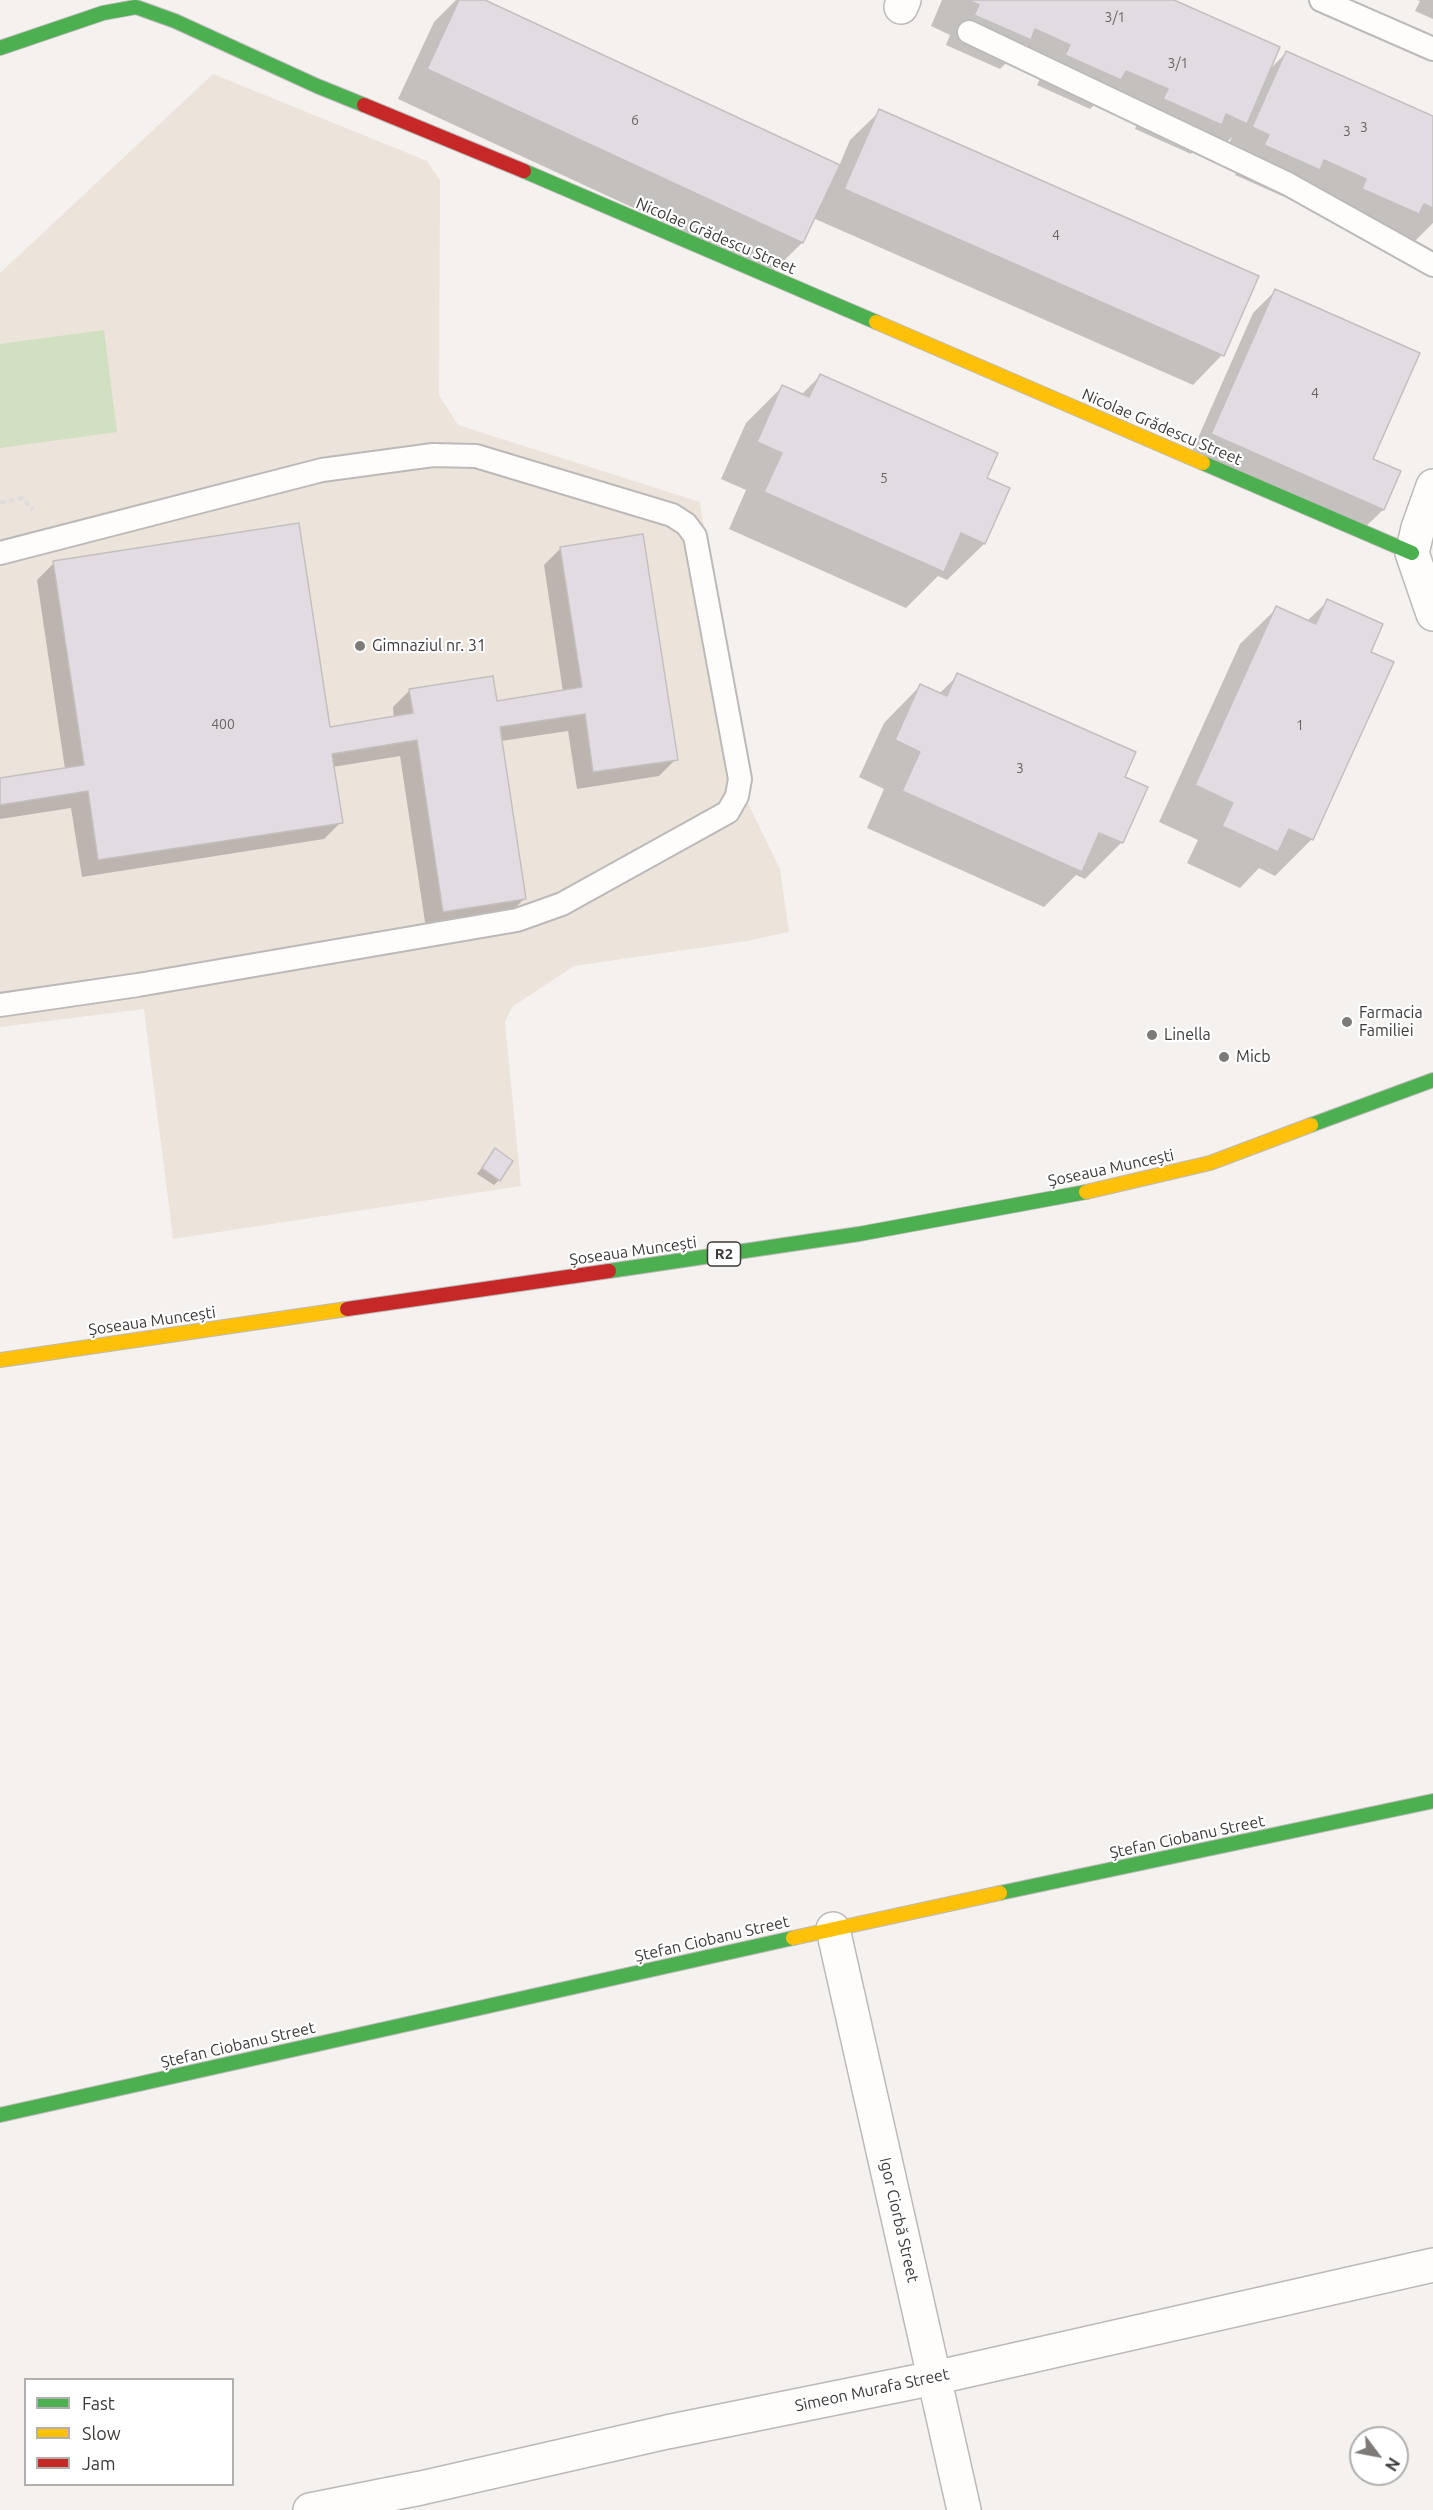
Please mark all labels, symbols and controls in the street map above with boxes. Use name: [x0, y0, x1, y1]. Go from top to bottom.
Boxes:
house number: 3/1: [1105, 9, 1125, 25]
house number: 3/1: [1168, 55, 1188, 71]
house number: 6: [631, 112, 639, 128]
house number: 3: [1360, 119, 1368, 135]
house number: 3: [1343, 123, 1351, 139]
street label: Nicolae Grădescu Street: [633, 194, 799, 278]
house number: 4: [1052, 227, 1060, 243]
street label: Nicolae Grădescu Street: [1079, 385, 1245, 469]
house number: 4: [1311, 385, 1319, 401]
house number: 5: [880, 470, 888, 486]
place label: Gimnaziul nr. 31: [372, 636, 486, 656]
marker: Gimnaziul nr. 31: [353, 639, 367, 653]
house number: 400: [211, 716, 235, 732]
house number: 1: [1296, 717, 1304, 733]
house number: 3: [1016, 760, 1024, 776]
place label: Farmacia Familiei: [1359, 1003, 1423, 1041]
marker: Farmacia Familiei: [1340, 1015, 1354, 1029]
place label: Linella: [1164, 1025, 1211, 1045]
marker: Linella: [1145, 1028, 1159, 1042]
place label: Micb: [1236, 1047, 1271, 1067]
marker: Micb: [1217, 1050, 1231, 1064]
street label: Șoseaua Muncești: [1046, 1145, 1176, 1191]
street label: Șoseaua Muncești: [568, 1233, 698, 1269]
road number: R2: [708, 1242, 740, 1266]
street label: Șoseaua Muncești: [87, 1303, 217, 1339]
street label: Ștefan Ciobanu Street: [1108, 1811, 1266, 1863]
street label: Ștefan Ciobanu Street: [633, 1912, 791, 1966]
street label: Ștefan Ciobanu Street: [159, 2018, 317, 2072]
street label: Igor Ciorbă Street: [875, 2156, 923, 2284]
street label: Simeon Murafa Street: [793, 2364, 951, 2416]
legend: [24, 2378, 234, 2486]
text: Fast: [82, 2393, 115, 2413]
text: Slow: [82, 2423, 121, 2443]
north arrow: [1349, 2426, 1409, 2486]
text: Jam: [82, 2453, 116, 2473]
text: N: [1382, 2455, 1403, 2474]

